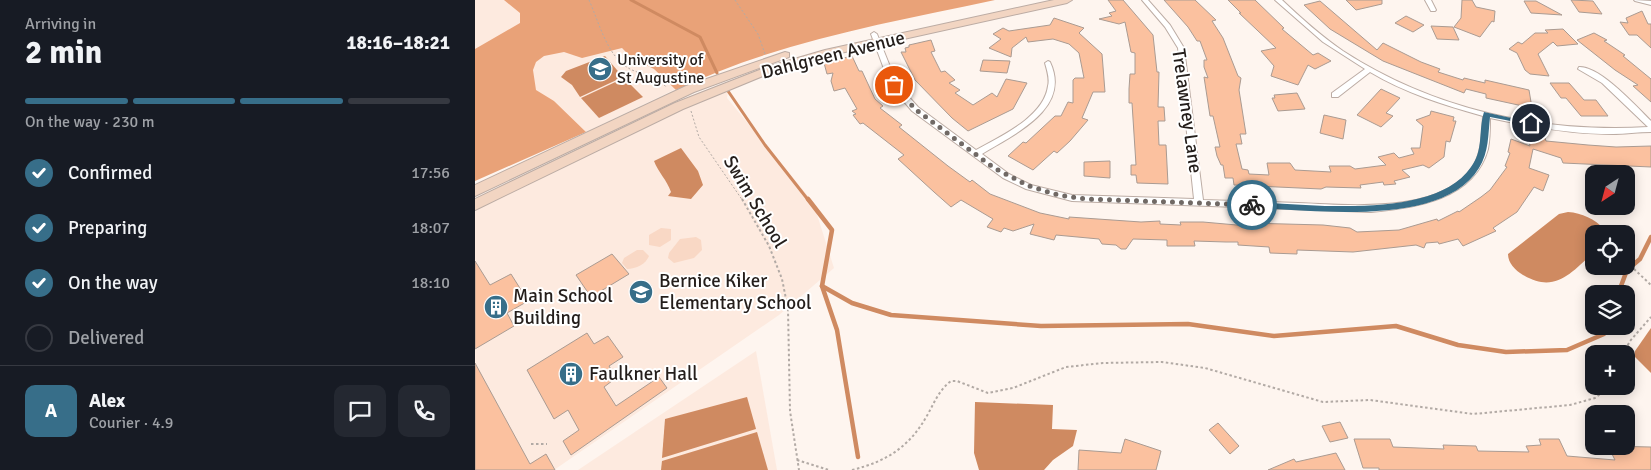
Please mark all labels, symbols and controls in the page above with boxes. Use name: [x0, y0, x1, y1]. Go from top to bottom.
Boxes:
text: Arriving in: [25, 14, 96, 34]
street label: Dahlgreen Avenue: [759, 26, 907, 84]
text: 18:16–18:21: [346, 31, 450, 55]
text: 2 min: [25, 33, 102, 72]
street label: Trelawney Lane: [1166, 47, 1208, 175]
place label: University of St Augustine: [617, 50, 704, 88]
school or university icon: University of St Augustine: [587, 56, 613, 82]
pin: [873, 64, 915, 106]
icon: bag: [880, 71, 908, 99]
pin: [1510, 102, 1552, 144]
icon: home: [1517, 109, 1545, 137]
text: On the way · 230 m: [25, 112, 155, 132]
street label: Swim School: [718, 151, 792, 253]
icon: check: [25, 159, 53, 187]
text: Confirmed: [68, 161, 152, 185]
text: 17:56: [411, 163, 450, 183]
north arrow: [1585, 165, 1635, 215]
map controls: [1585, 165, 1635, 455]
courier: [1227, 180, 1277, 230]
icon: bike: [1238, 191, 1266, 219]
icon: check: [25, 214, 53, 242]
text: Preparing: [68, 216, 147, 240]
text: 18:07: [411, 218, 450, 238]
button: locate: [1585, 225, 1635, 275]
icon: check: [25, 269, 53, 297]
place label: Bernice Kiker Elementary School: [659, 269, 812, 315]
text: On the way: [68, 271, 158, 295]
text: 18:10: [411, 273, 450, 293]
school or university icon: Bernice Kiker Elementary School: [628, 279, 654, 305]
place label: Main School Building: [513, 284, 613, 330]
button: layers: [1585, 285, 1635, 335]
building icon: Main School Building: [483, 294, 509, 320]
text: Delivered: [68, 326, 144, 350]
button: +: [1585, 345, 1635, 395]
building icon: Faulkner Hall: [558, 361, 584, 387]
place label: Faulkner Hall: [589, 362, 698, 386]
button: chat: [334, 385, 386, 437]
button: phone: [398, 385, 450, 437]
text: Alex: [89, 389, 125, 413]
text: A: [45, 399, 57, 423]
button: −: [1585, 405, 1635, 455]
text: Courier · 4.9: [89, 413, 173, 433]

